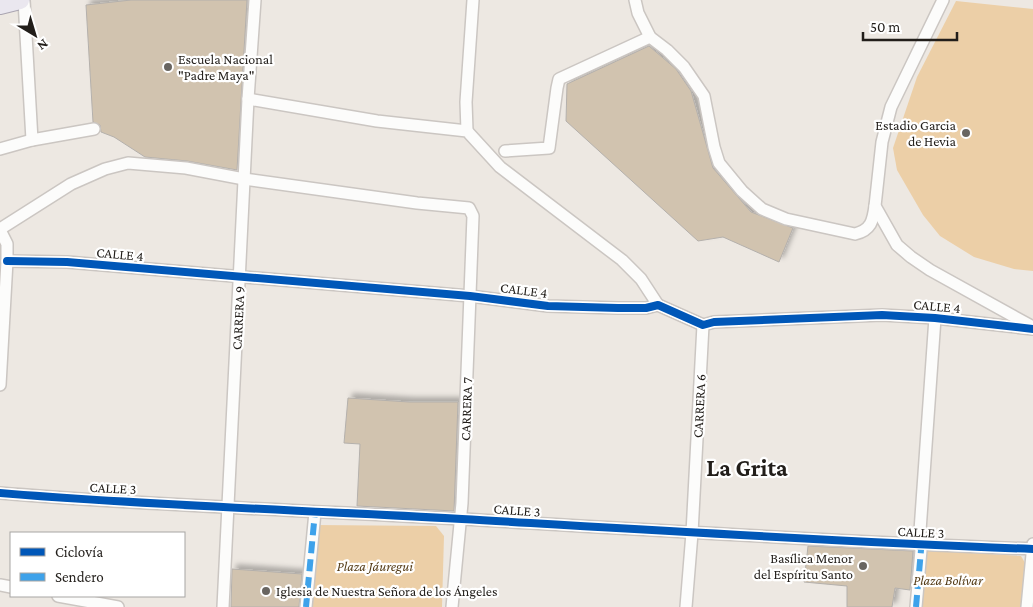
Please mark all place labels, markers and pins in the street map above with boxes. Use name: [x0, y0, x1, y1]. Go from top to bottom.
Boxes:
place label: Escuela Nacional "Padre Maya": [178, 51, 273, 83]
marker: Escuela Nacional "Padre Maya": [162, 61, 174, 73]
place label: Estadio Garcia de Hevia: [875, 117, 957, 149]
marker: Estadio Garcia de Hevia: [960, 127, 972, 139]
place label: Basílica Menor del Espíritu Santo: [754, 550, 853, 582]
marker: Basílica Menor del Espíritu Santo: [857, 560, 869, 572]
place label: Iglesia de Nuestra Señora de los Ángeles: [276, 583, 497, 599]
marker: Iglesia de Nuestra Señora de los Ángeles: [260, 585, 272, 597]

